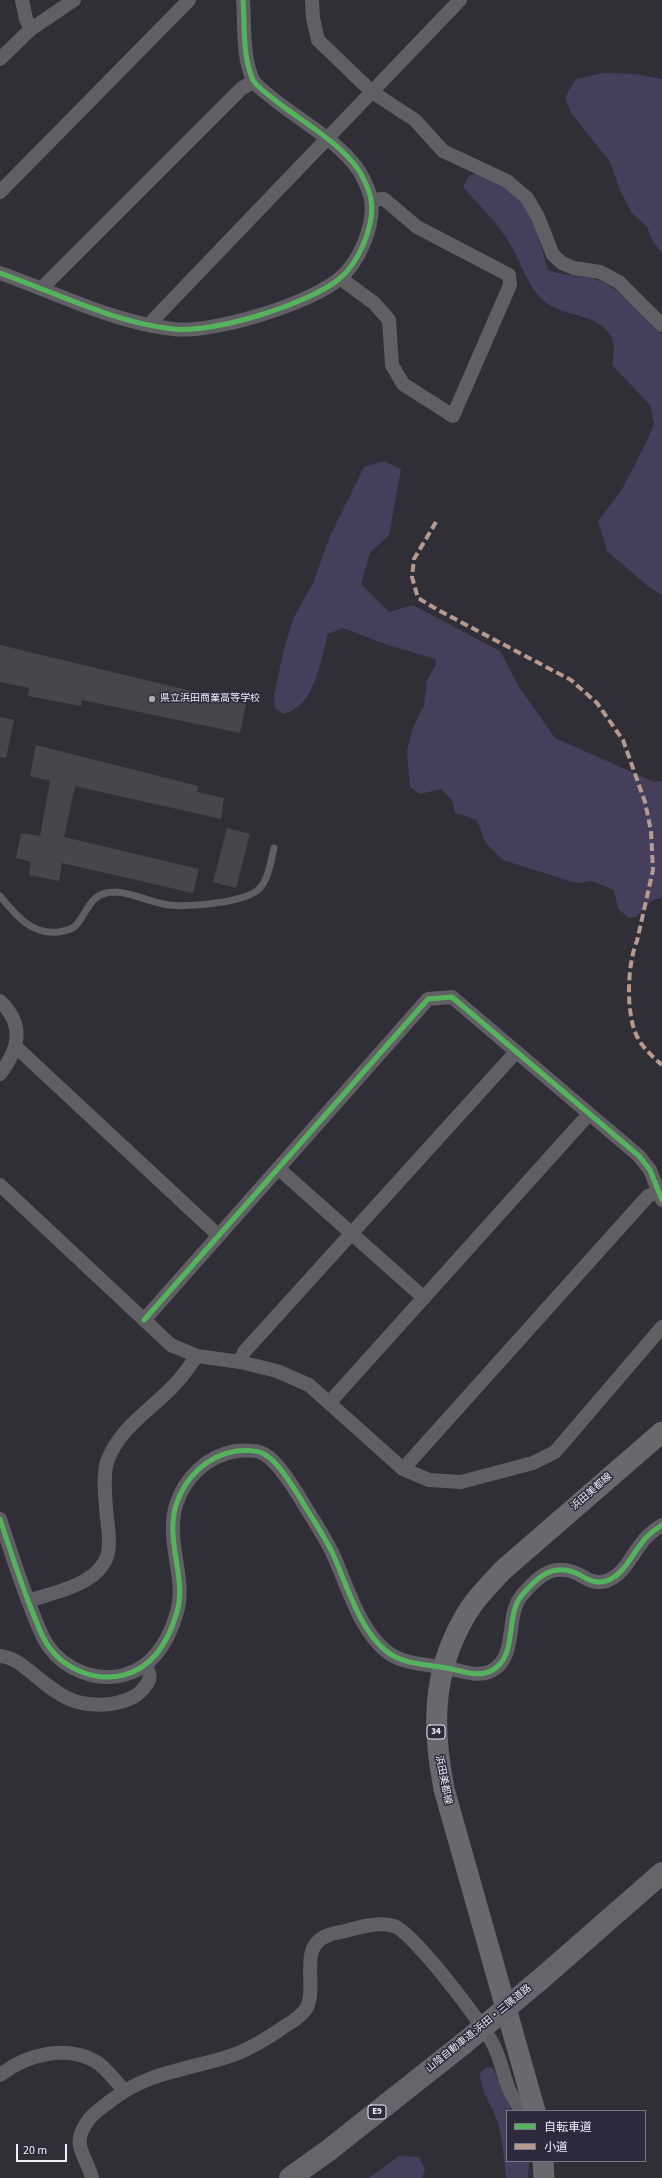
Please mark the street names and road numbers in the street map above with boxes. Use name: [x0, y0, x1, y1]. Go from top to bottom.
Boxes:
street label: 浜田美都線: [569, 1471, 615, 1513]
road number: 34: [427, 1725, 445, 1739]
street label: 浜田美都線: [432, 1754, 454, 1806]
street label: 山陰自動車道;浜田・三隅道路: [424, 1983, 534, 2075]
road number: E9: [368, 2105, 386, 2119]

